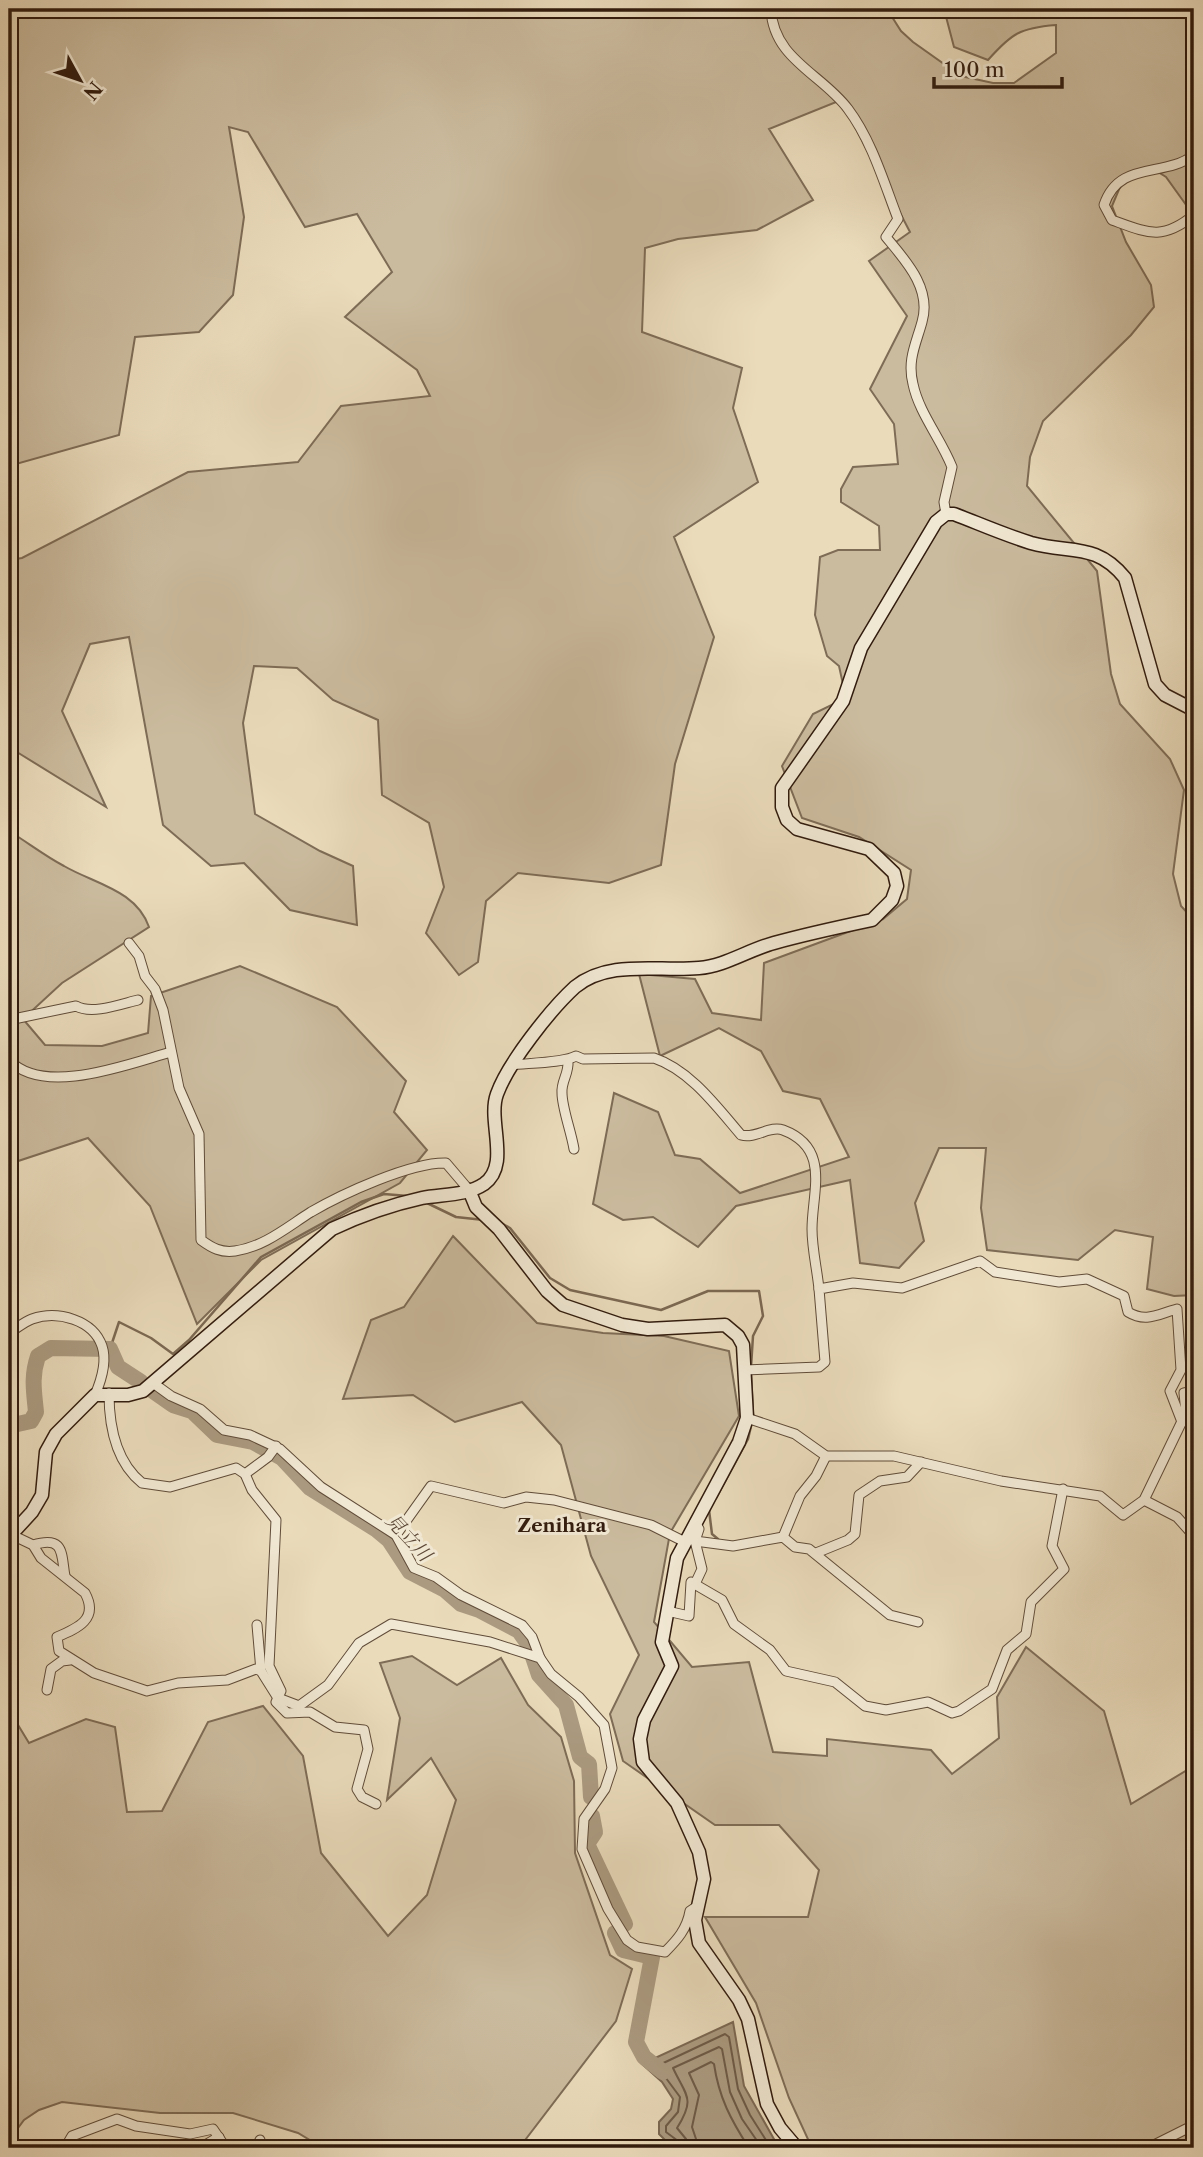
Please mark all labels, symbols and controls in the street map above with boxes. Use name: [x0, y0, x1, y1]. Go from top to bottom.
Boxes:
north arrow: [46, 46, 116, 116]
scale bar: [934, 46, 1061, 90]
text: 100 m: [944, 57, 1005, 82]
text: N: [79, 77, 107, 104]
water label: 見立川: [381, 1509, 438, 1567]
district label: Zenihara: [517, 1514, 608, 1537]

